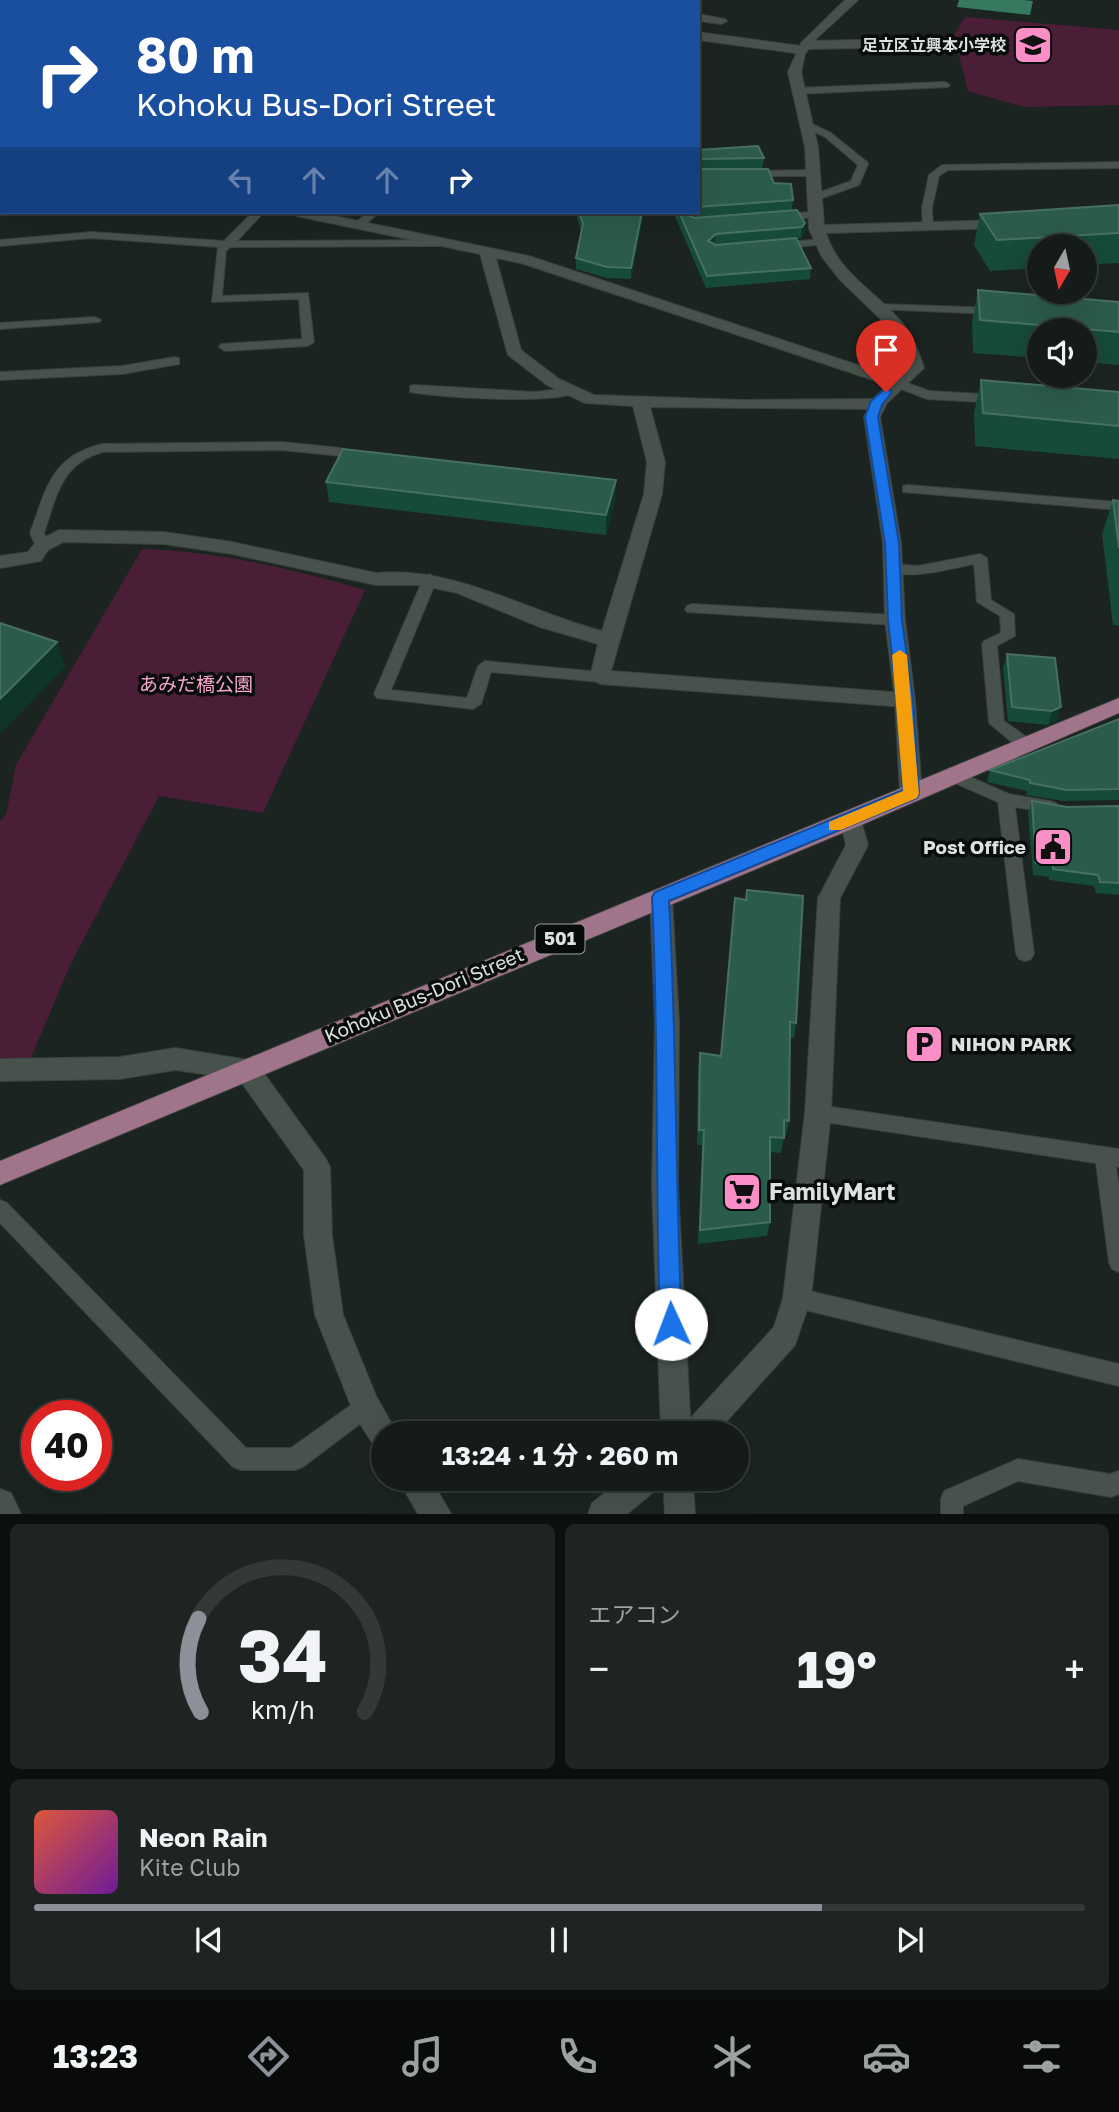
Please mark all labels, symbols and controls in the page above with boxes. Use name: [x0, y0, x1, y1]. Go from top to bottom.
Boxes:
school or university icon: 足立区立興本小学校: [1012, 24, 1054, 66]
text: 80 m: [136, 25, 254, 84]
icon: right: [21, 28, 112, 119]
place label: 足立区立興本小学校: [862, 35, 1006, 55]
text: Kohoku Bus-Dori Street: [136, 85, 496, 123]
icon: left: [222, 161, 260, 199]
icon: ahead: [295, 161, 333, 199]
icon: ahead: [368, 161, 406, 199]
icon: right: [441, 161, 479, 199]
north arrow: [1027, 234, 1097, 304]
map controls: [1027, 234, 1097, 388]
button: sound: [1027, 318, 1097, 388]
pin: [856, 320, 916, 392]
icon: arrive: [867, 331, 905, 369]
park label: あみだ橋公園: [139, 672, 253, 695]
public building icon: Post Office: [1032, 826, 1074, 868]
place label: Post Office: [923, 835, 1026, 858]
road number: 501: [536, 924, 584, 954]
street label: Kohoku Bus-Dori Street: [321, 942, 527, 1047]
parking icon: NIHON PARK: [903, 1023, 945, 1065]
place label: NIHON PARK: [951, 1032, 1072, 1055]
supermarket icon: FamilyMart: [721, 1171, 763, 1213]
place label: FamilyMart: [769, 1177, 895, 1205]
position arrow: [634, 1287, 708, 1361]
speed limit sign: 40: [21, 1400, 112, 1491]
text: 13:24 · 1 分 · 260 m: [442, 1440, 678, 1471]
text: エアコン: [589, 1600, 681, 1628]
text: 34: [237, 1612, 327, 1699]
text: 19°: [797, 1637, 877, 1699]
text: −: [589, 1646, 609, 1691]
text: +: [1064, 1646, 1085, 1691]
text: km/h: [250, 1694, 314, 1725]
text: Neon Rain: [139, 1822, 268, 1853]
text: Kite Club: [139, 1853, 240, 1881]
icon: previous: [190, 1921, 228, 1959]
icon: pause: [540, 1921, 578, 1959]
icon: next: [891, 1921, 929, 1959]
icon: directions: [244, 2032, 293, 2081]
icon: music: [398, 2032, 447, 2081]
icon: phone: [553, 2032, 602, 2081]
icon: climate: [708, 2032, 757, 2081]
icon: car: [862, 2032, 911, 2081]
icon: filters: [1017, 2032, 1066, 2081]
text: 13:23: [53, 2037, 138, 2075]

